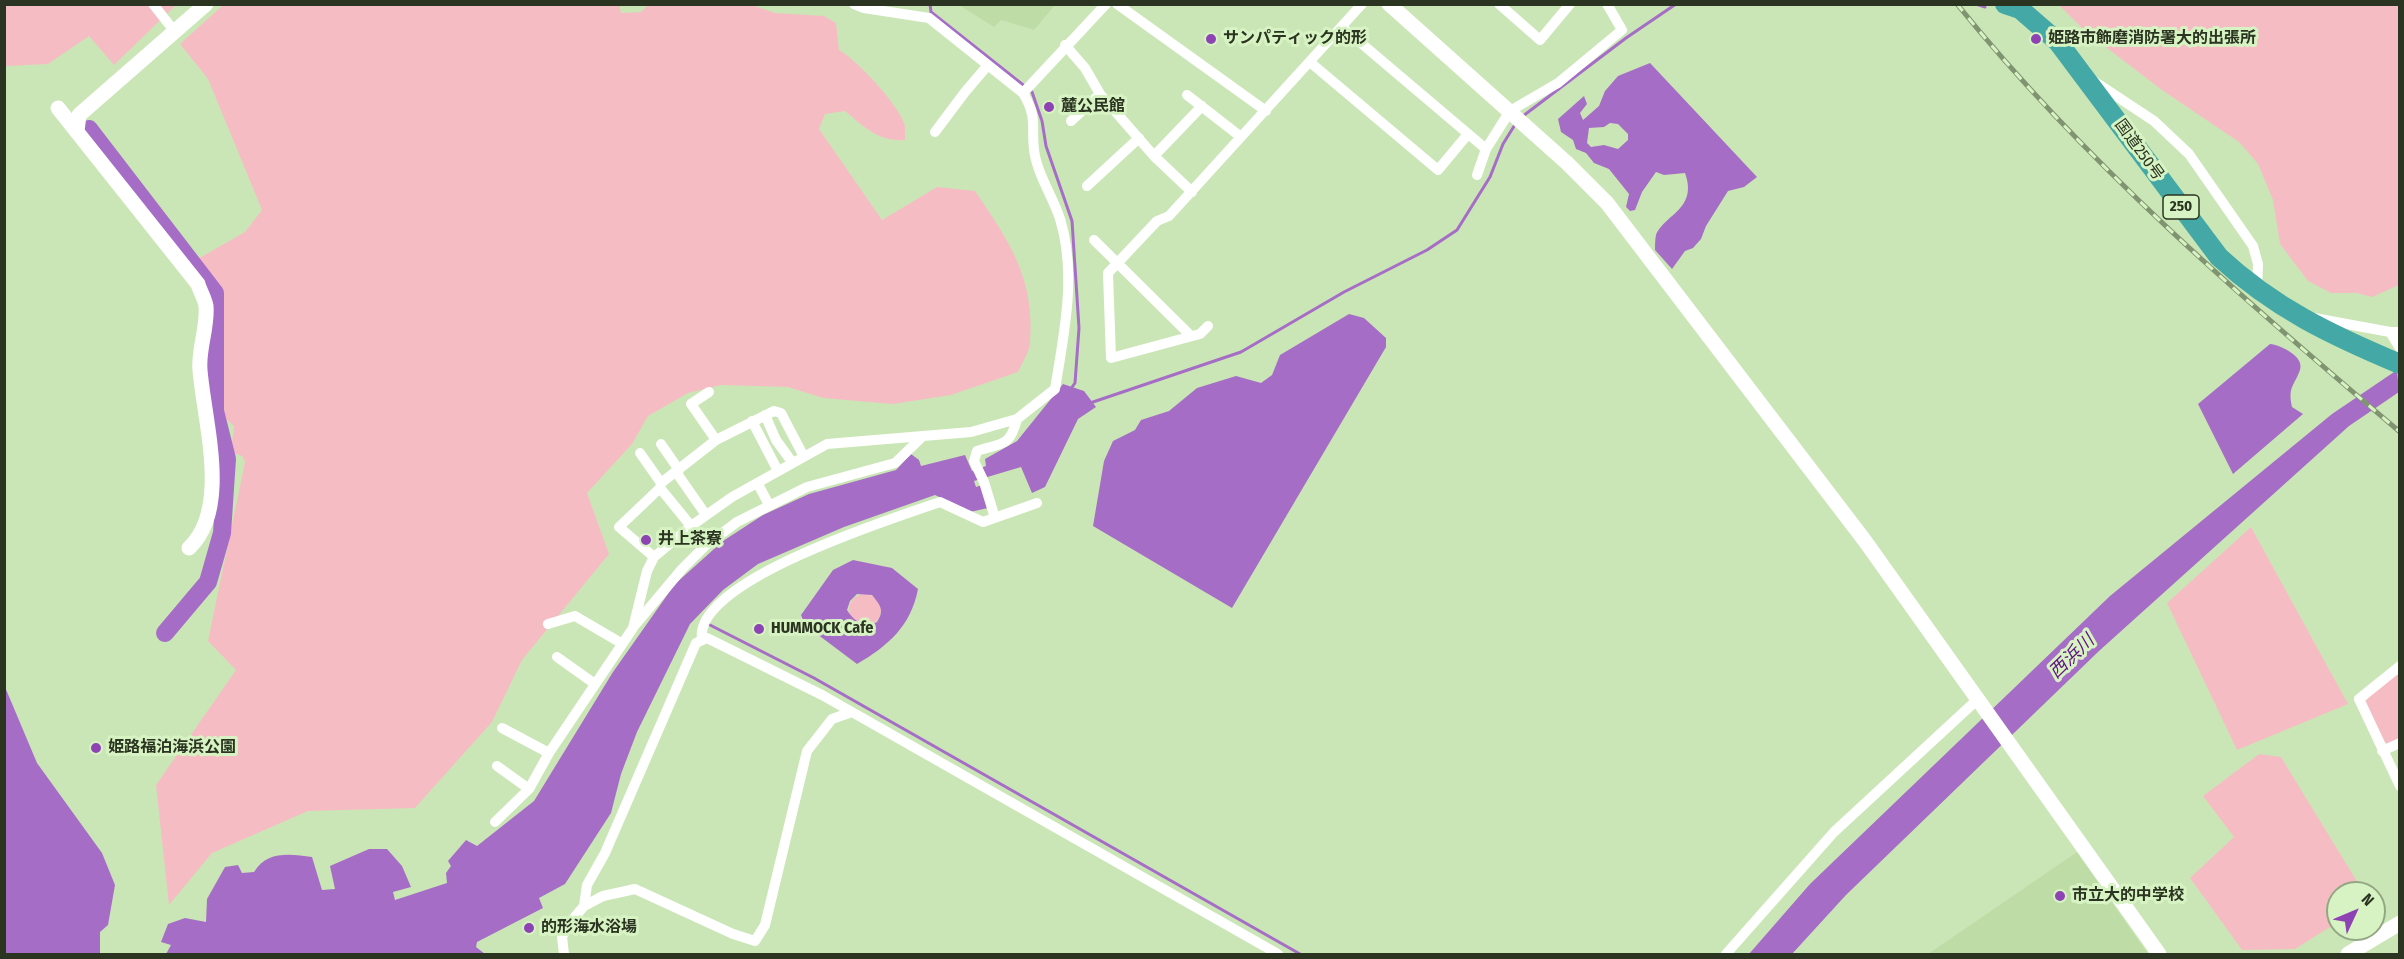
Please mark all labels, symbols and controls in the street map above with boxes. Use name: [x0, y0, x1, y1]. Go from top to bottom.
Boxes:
place label: サンパティック的形: [1223, 29, 1367, 49]
place label: 姫路市飾磨消防署大的出張所: [2048, 29, 2256, 49]
marker: サンパティック的形: [1204, 32, 1218, 46]
marker: 姫路市飾磨消防署大的出張所: [2029, 32, 2043, 46]
place label: 麓公民館: [1061, 97, 1125, 117]
marker: 麓公民館: [1042, 100, 1056, 114]
street label: 国道250号: [2110, 116, 2168, 184]
road number: 250: [2163, 195, 2199, 219]
place label: 井上茶寮: [658, 530, 722, 550]
marker: 井上茶寮: [639, 533, 653, 547]
place label: HUMMOCK Cafe: [771, 619, 873, 639]
marker: HUMMOCK Cafe: [752, 622, 766, 636]
water label: 西浜川: [2045, 630, 2099, 684]
place label: 姫路福泊海浜公園: [108, 738, 236, 758]
marker: 姫路福泊海浜公園: [89, 741, 103, 755]
north arrow: [2326, 881, 2386, 941]
place label: 市立大的中学校: [2072, 886, 2184, 906]
marker: 市立大的中学校: [2053, 889, 2067, 903]
text: N: [2358, 889, 2378, 910]
place label: 的形海水浴場: [541, 918, 637, 938]
marker: 的形海水浴場: [522, 921, 536, 935]

